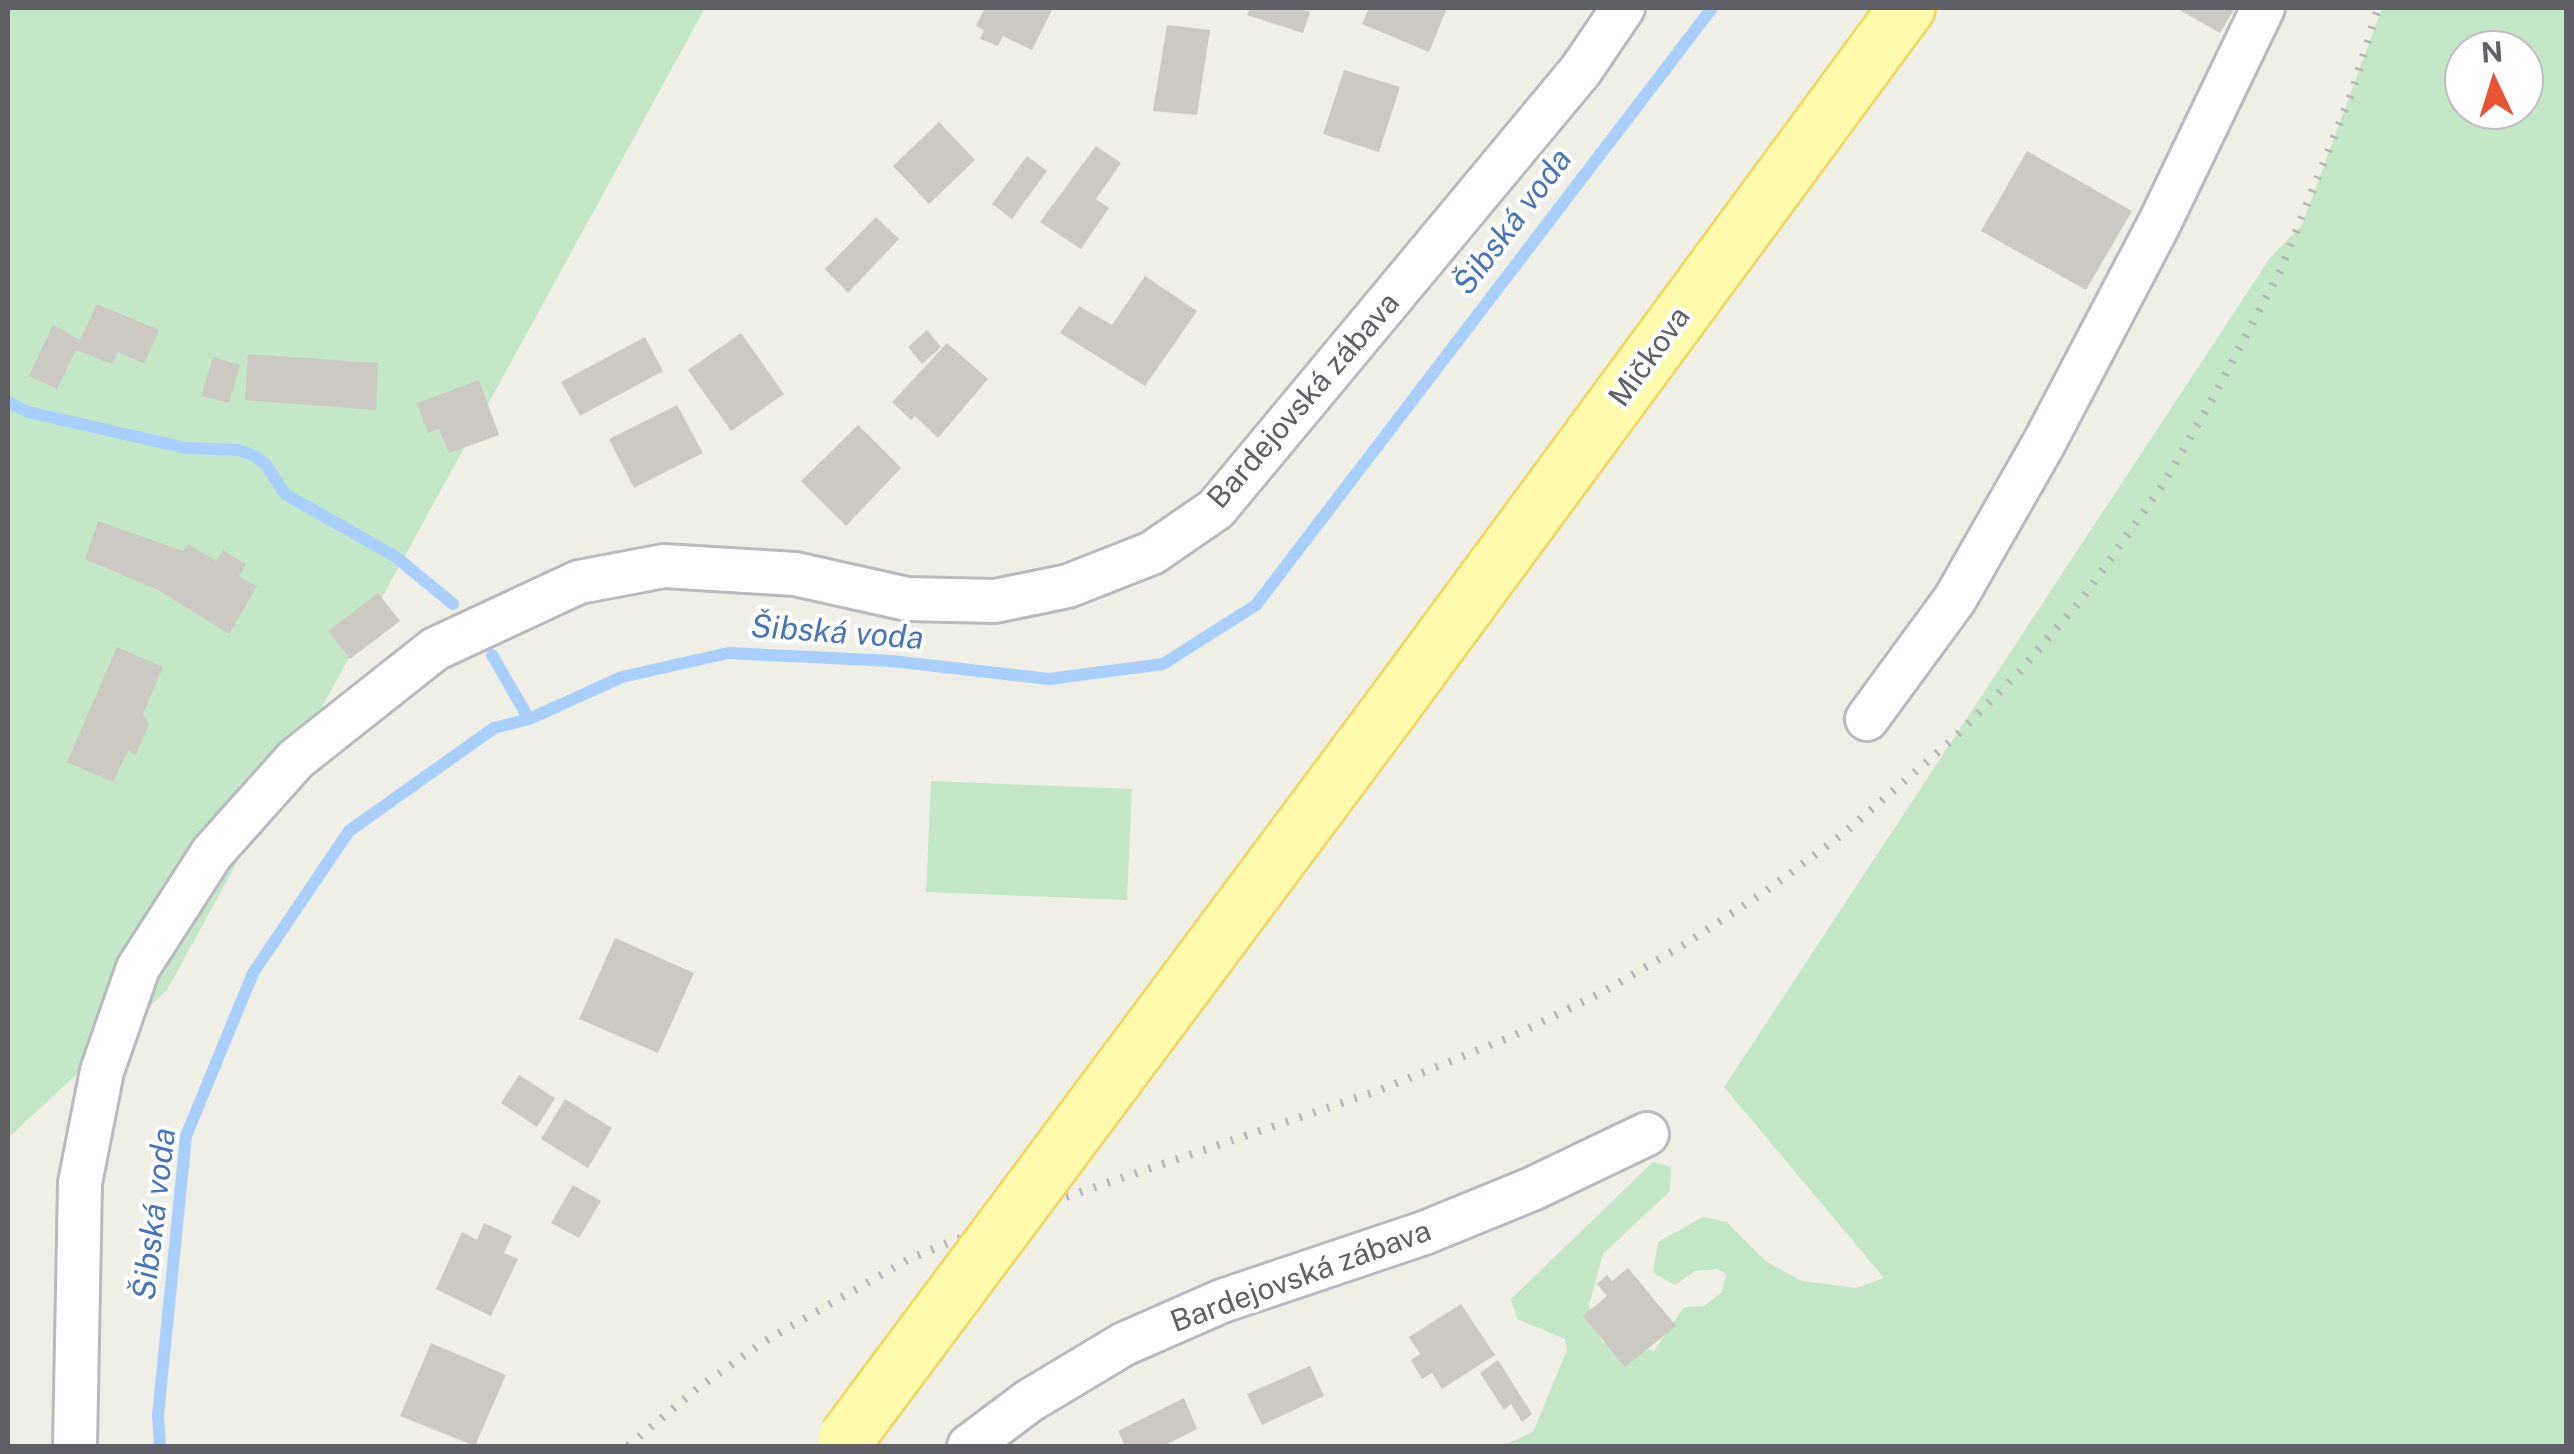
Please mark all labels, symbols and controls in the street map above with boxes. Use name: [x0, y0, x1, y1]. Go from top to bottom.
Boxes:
north arrow: [2444, 30, 2544, 130]
text: N: [2480, 34, 2504, 69]
water label: Šibská voda: [1446, 141, 1580, 303]
street label: Bardejovská zábava: [1200, 286, 1408, 516]
street label: Mičkova: [1602, 300, 1698, 414]
water label: Šibská voda: [749, 608, 925, 658]
water label: Šibská voda: [125, 1126, 185, 1302]
street label: Bardejovská zábava: [1166, 1213, 1436, 1341]

